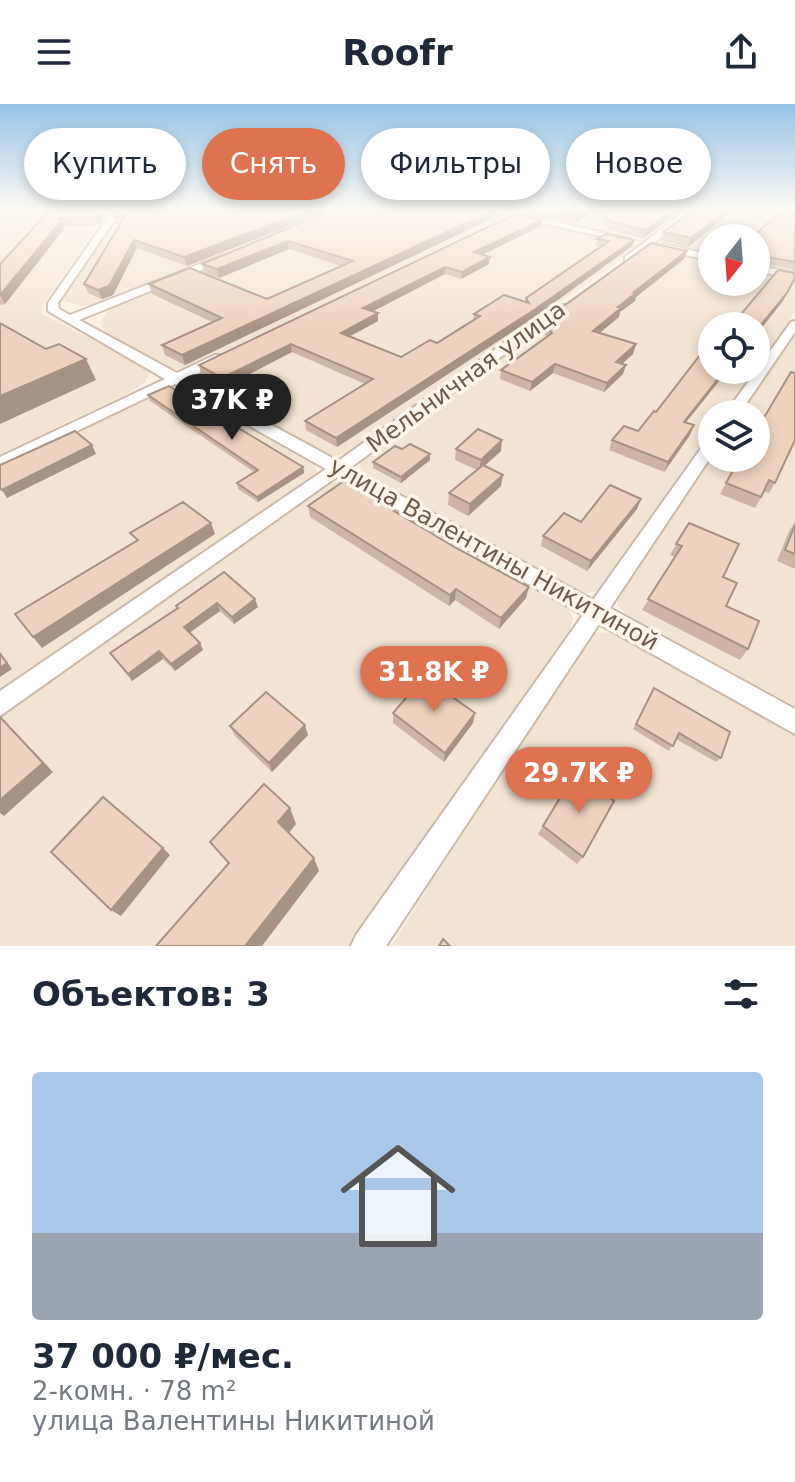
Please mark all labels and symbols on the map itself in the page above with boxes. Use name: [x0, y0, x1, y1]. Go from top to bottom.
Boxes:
north arrow: [698, 224, 770, 296]
street label: Мельничная улица: [361, 295, 571, 459]
pin: 37K ₽: [176, 374, 288, 442]
street label: улица Валентины Никитиной: [325, 452, 663, 656]
pin: 31.8K ₽: [360, 646, 508, 714]
pin: 29.7K ₽: [505, 747, 653, 815]

